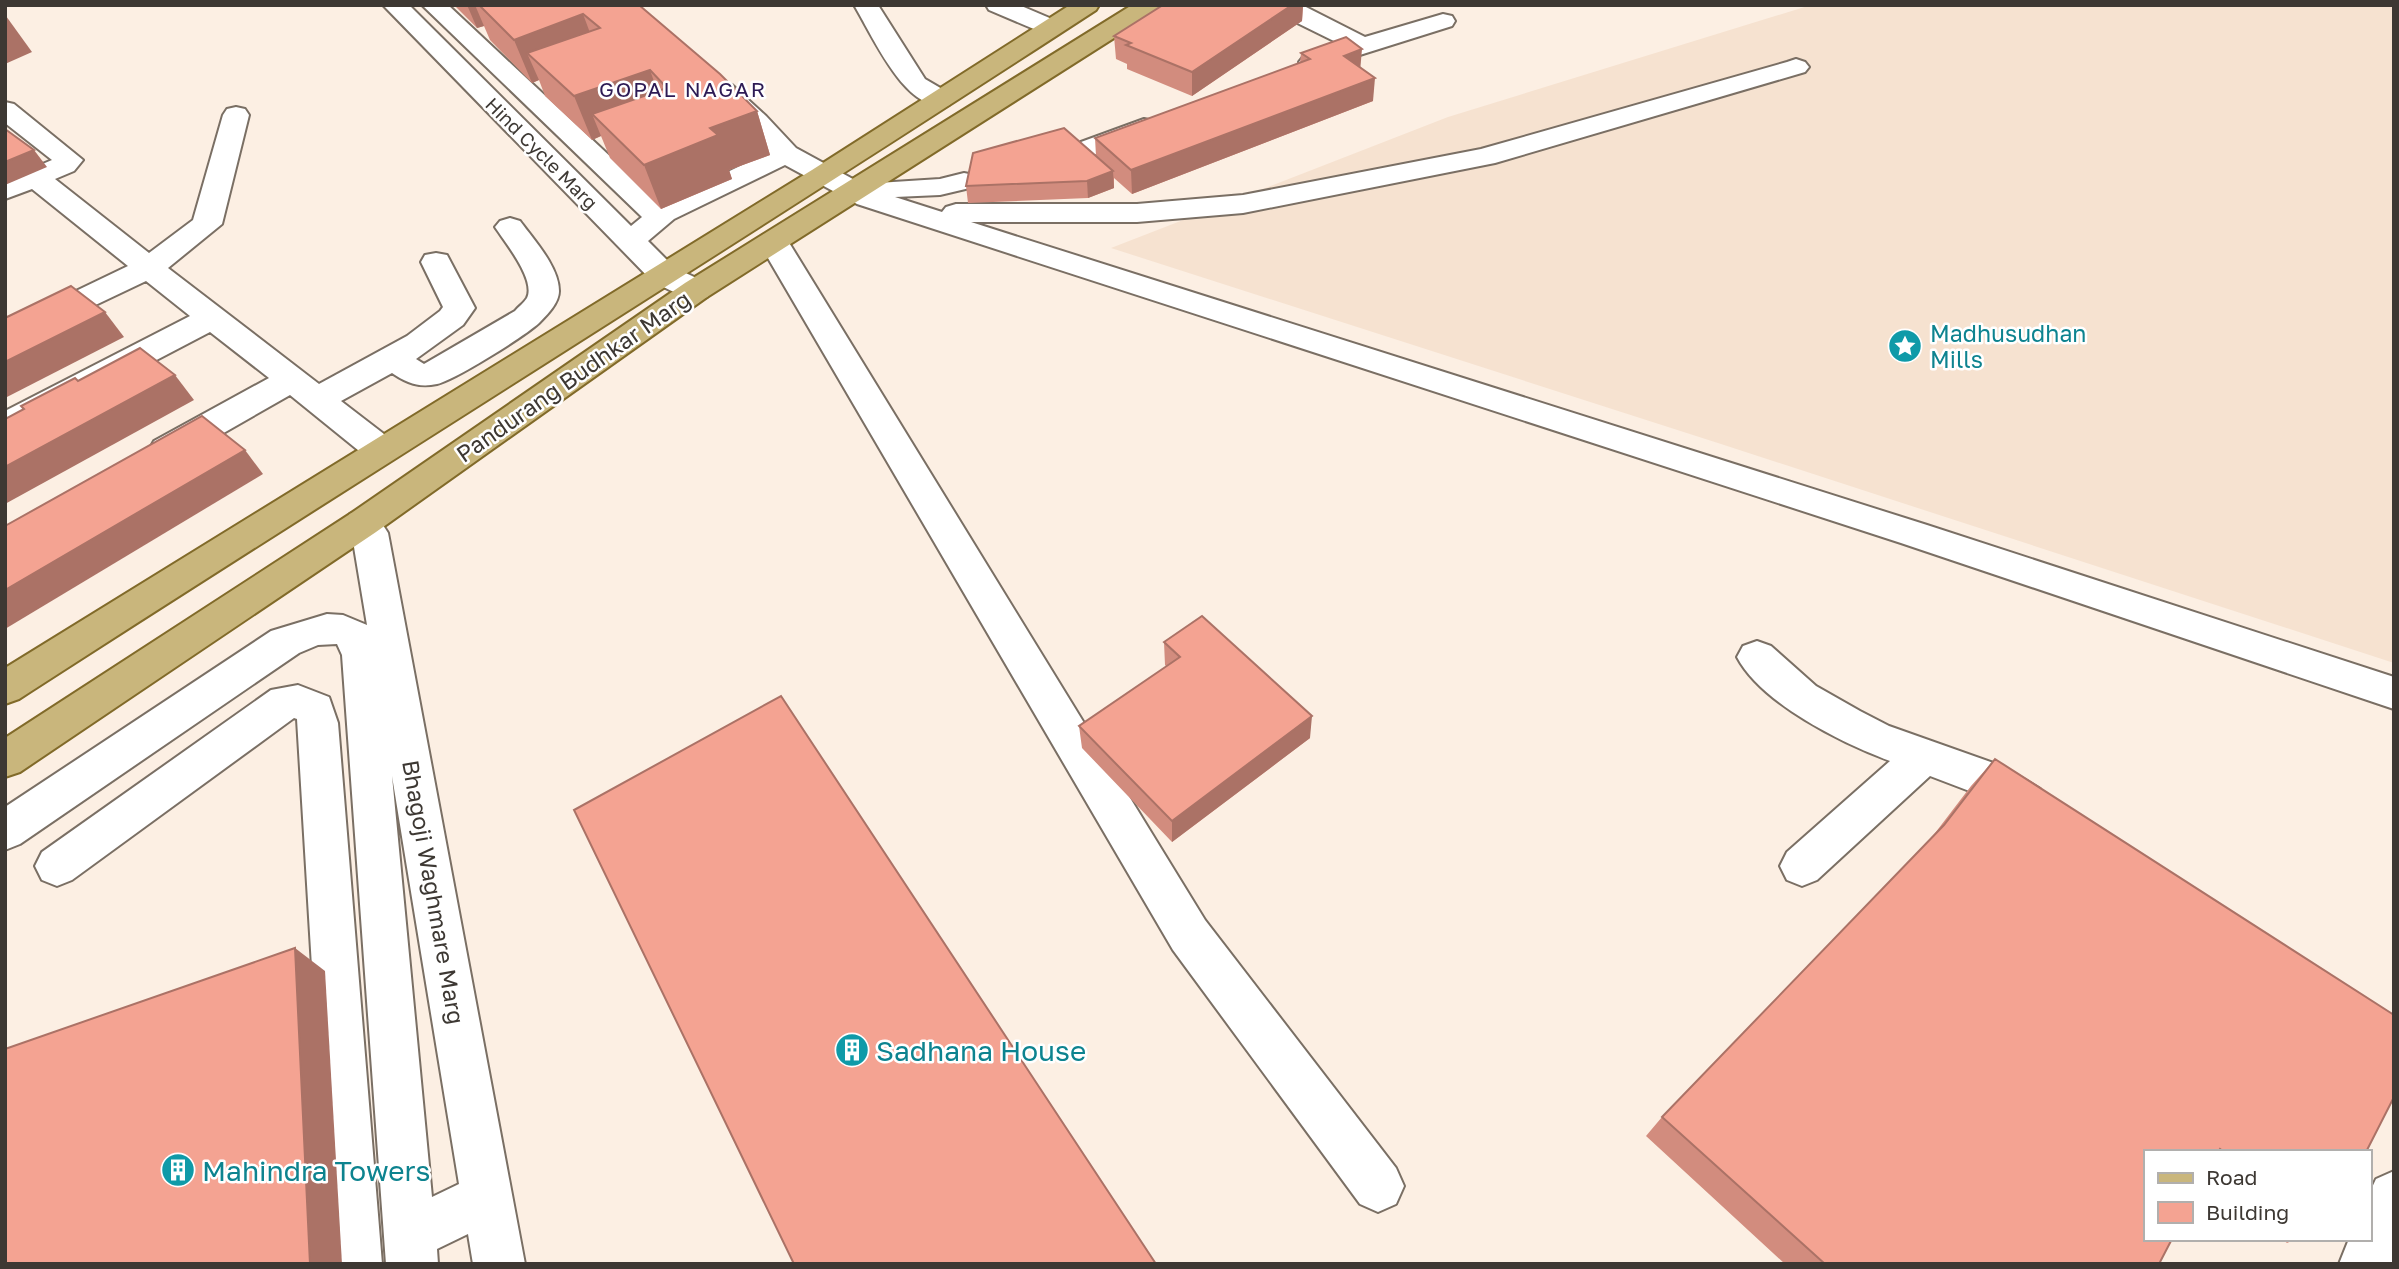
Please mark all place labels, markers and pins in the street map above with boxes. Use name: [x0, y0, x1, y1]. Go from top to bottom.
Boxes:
place label: Madhusudhan Mills: [1930, 319, 2087, 373]
place icon: Madhusudhan Mills: [1886, 327, 1924, 365]
building icon: Sadhana House: [833, 1031, 871, 1069]
place label: Sadhana House: [876, 1034, 1086, 1067]
building icon: Mahindra Towers: [159, 1151, 197, 1189]
place label: Mahindra Towers: [202, 1154, 430, 1187]

